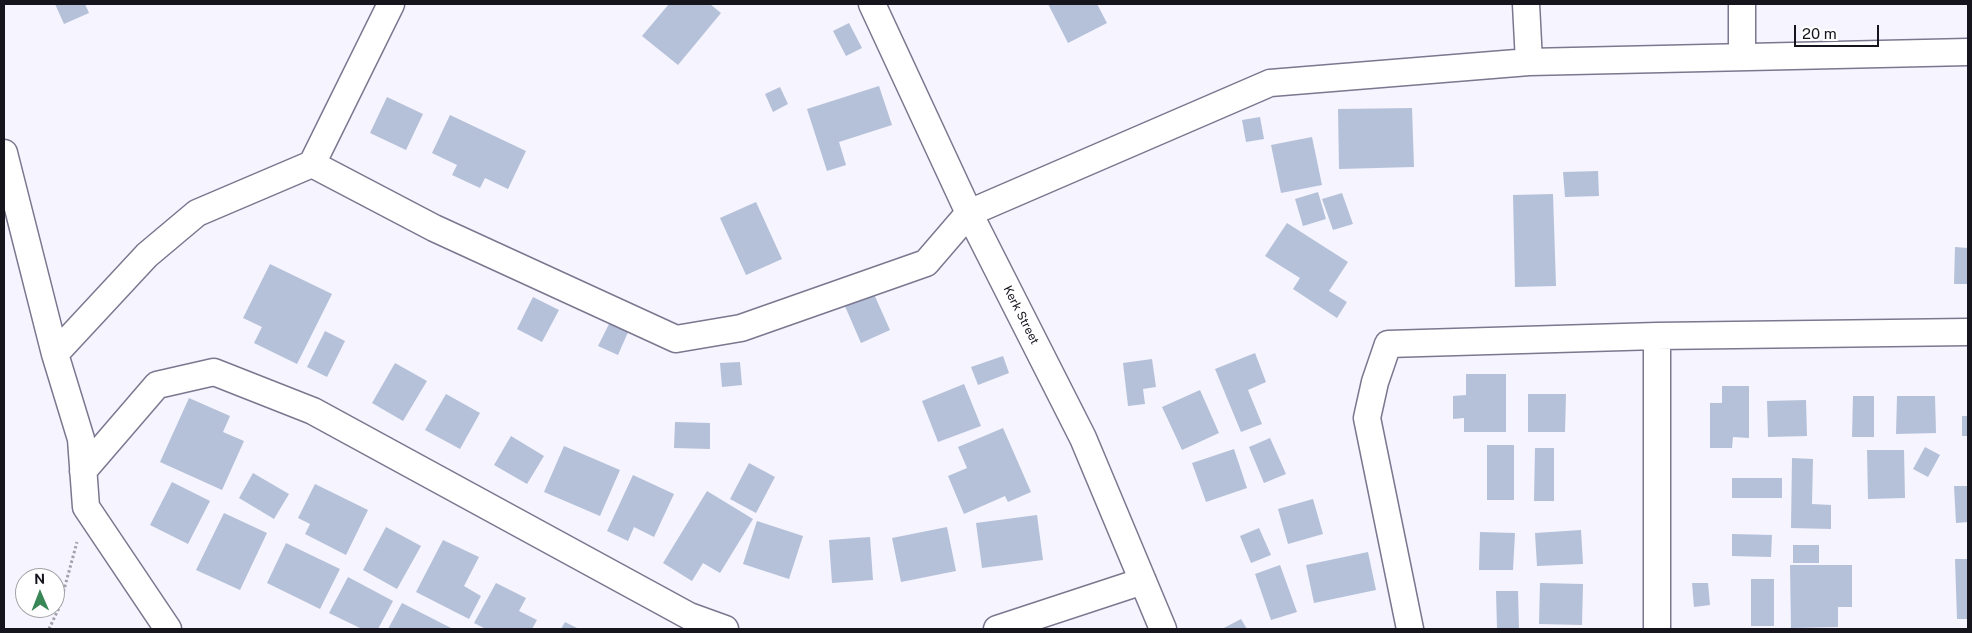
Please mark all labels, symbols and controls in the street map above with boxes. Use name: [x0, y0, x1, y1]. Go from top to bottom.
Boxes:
scale bar: [1797, 15, 1882, 47]
text: 20 m: [1802, 25, 1837, 42]
street label: Kerk Street: [1000, 283, 1042, 347]
north arrow: [15, 568, 65, 618]
text: N: [34, 571, 45, 587]

